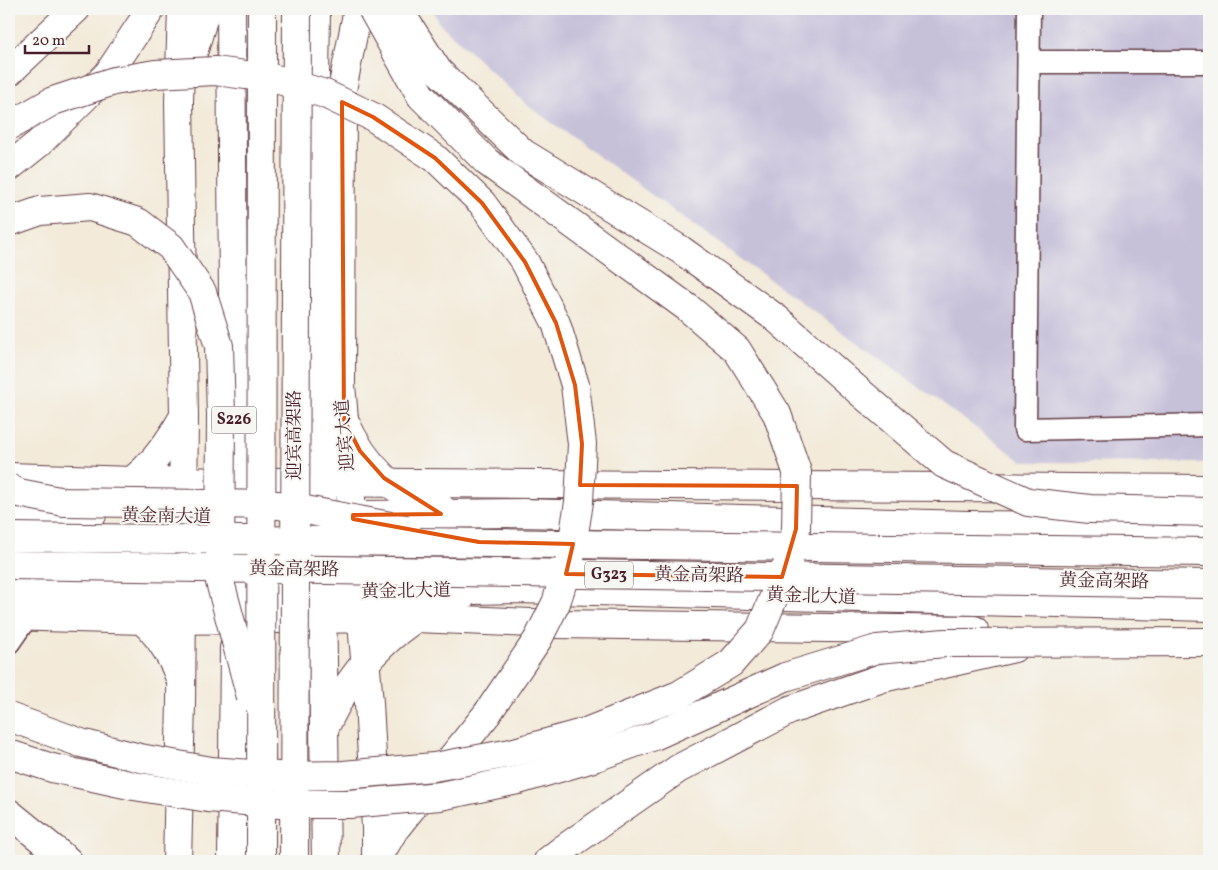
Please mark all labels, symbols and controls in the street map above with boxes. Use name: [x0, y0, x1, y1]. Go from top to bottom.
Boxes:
scale bar: [25, 22, 89, 54]
text: 20 m: [32, 31, 65, 52]
street label: 迎宾高架路: [283, 390, 308, 480]
street label: 迎宾大道: [330, 398, 362, 472]
road number: S226: [212, 406, 256, 434]
street label: 黄金南大道: [121, 504, 211, 530]
street label: 黄金高架路: [249, 557, 339, 583]
road number: G323: [585, 562, 633, 588]
street label: 黄金高架路: [654, 563, 744, 589]
street label: 黄金高架路: [1059, 569, 1149, 595]
street label: 黄金北大道: [361, 579, 451, 605]
street label: 黄金北大道: [766, 583, 856, 611]

